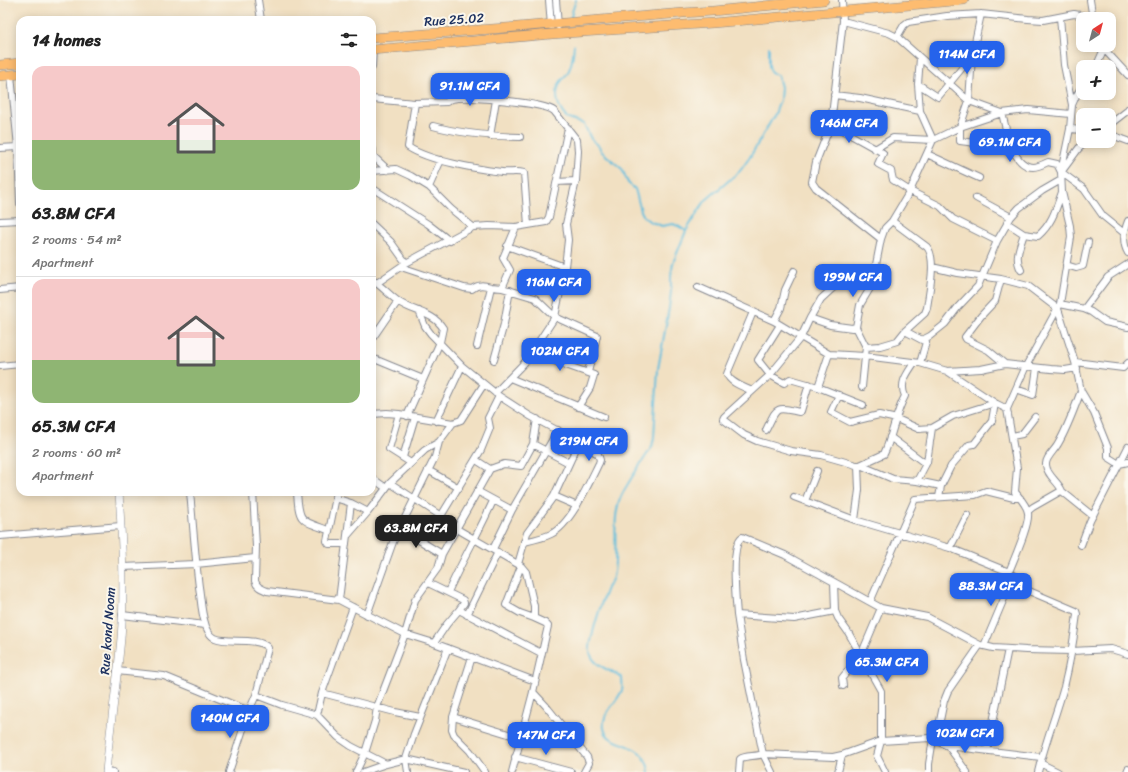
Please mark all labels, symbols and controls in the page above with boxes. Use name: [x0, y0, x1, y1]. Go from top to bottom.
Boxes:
street label: Rue 25.02: [423, 6, 485, 33]
north arrow: [1076, 12, 1116, 52]
map controls: [1076, 12, 1116, 148]
text: 14 homes: [32, 25, 101, 55]
icon: filters: [338, 29, 360, 51]
pin: 114M CFA: [926, 41, 1008, 75]
text: 114M CFA: [939, 42, 996, 65]
button: +: [1076, 60, 1116, 100]
pin: 91.1M CFA: [424, 73, 516, 107]
text: 91.1M CFA: [440, 74, 500, 97]
icon: home: [160, 92, 232, 164]
button: −: [1076, 108, 1116, 148]
pin: 146M CFA: [808, 110, 890, 144]
text: 146M CFA: [820, 111, 878, 134]
pin: 69.1M CFA: [964, 129, 1056, 163]
text: 69.1M CFA: [979, 130, 1041, 153]
text: 63.8M CFA: [32, 198, 116, 228]
text: 2 rooms · 54 m²: [32, 228, 122, 251]
text: Apartment: [32, 251, 93, 274]
pin: 199M CFA: [812, 264, 894, 298]
text: 199M CFA: [823, 265, 883, 288]
pin: 116M CFA: [513, 269, 595, 303]
text: 116M CFA: [526, 270, 582, 293]
icon: home: [160, 305, 232, 377]
pin: 102M CFA: [519, 338, 601, 372]
text: 102M CFA: [530, 339, 590, 362]
text: 65.3M CFA: [32, 411, 116, 441]
pin: 219M CFA: [548, 428, 630, 462]
text: 219M CFA: [560, 429, 618, 452]
text: 2 rooms · 60 m²: [32, 441, 121, 464]
text: Apartment: [32, 464, 93, 487]
pin: 63.8M CFA: [370, 515, 462, 549]
text: 63.8M CFA: [384, 516, 448, 539]
pin: 88.3M CFA: [945, 573, 1037, 607]
text: 88.3M CFA: [959, 574, 1023, 597]
street label: Rue kond Noom: [93, 586, 122, 676]
pin: 65.3M CFA: [841, 649, 933, 683]
text: 65.3M CFA: [855, 650, 919, 673]
pin: 140M CFA: [189, 705, 271, 739]
text: 140M CFA: [200, 706, 260, 729]
pin: 102M CFA: [924, 720, 1006, 754]
text: 102M CFA: [935, 721, 995, 744]
pin: 147M CFA: [505, 722, 587, 756]
text: 147M CFA: [517, 723, 575, 746]

